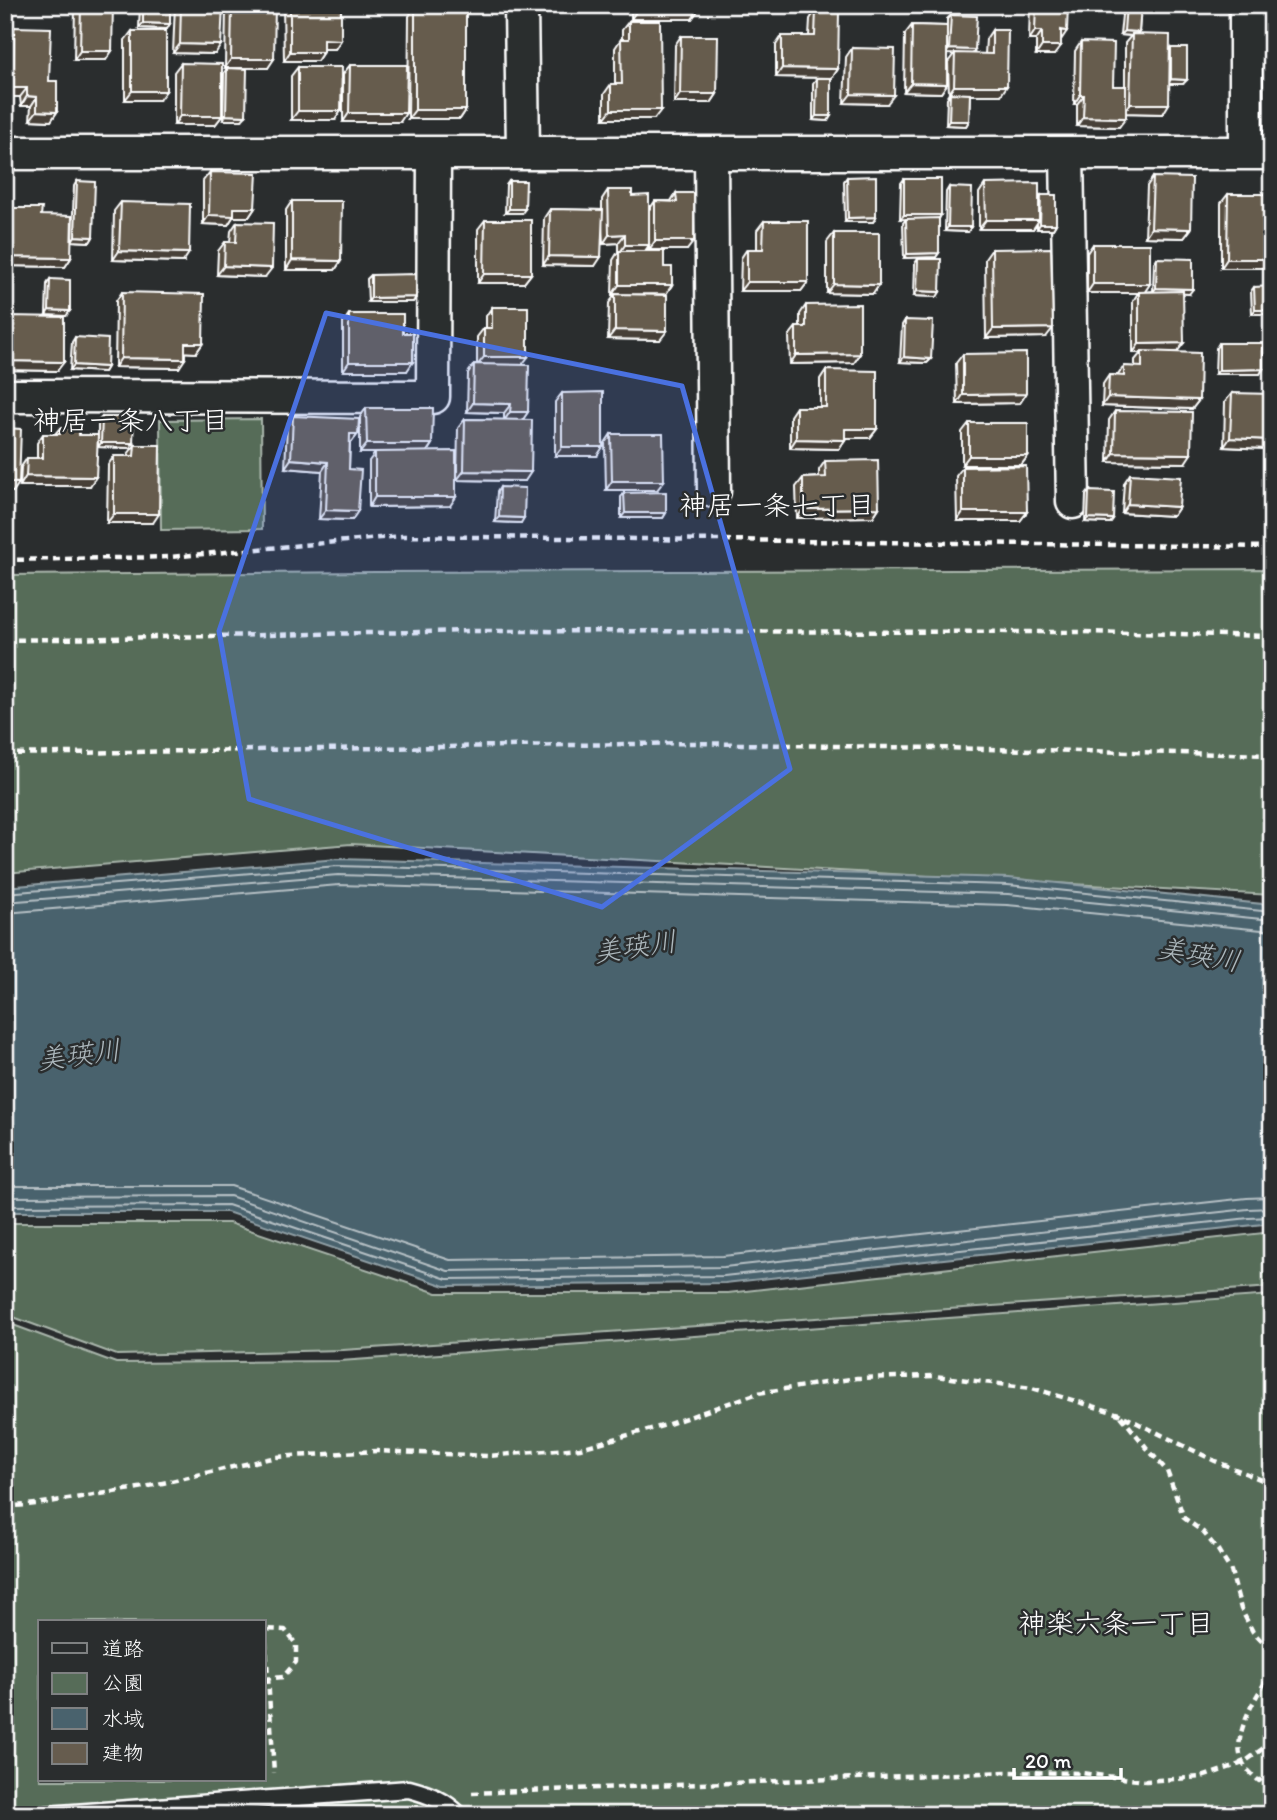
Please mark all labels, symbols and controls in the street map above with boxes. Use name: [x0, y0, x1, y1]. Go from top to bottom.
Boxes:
district label: 神居一条八丁目: [33, 403, 229, 437]
district label: 神居一条七丁目: [679, 488, 875, 522]
water label: 美瑛川: [591, 923, 679, 969]
water label: 美瑛川: [1155, 930, 1243, 978]
water label: 美瑛川: [35, 1032, 123, 1076]
district label: 神楽六条一丁目: [1018, 1606, 1214, 1640]
legend: [38, 1620, 266, 1782]
text: 道路: [102, 1636, 144, 1661]
text: 公園: [102, 1670, 144, 1695]
text: 水域: [102, 1706, 144, 1731]
scale bar: [1014, 1736, 1121, 1780]
text: 建物: [102, 1740, 144, 1765]
text: 20 m: [1025, 1748, 1072, 1773]

